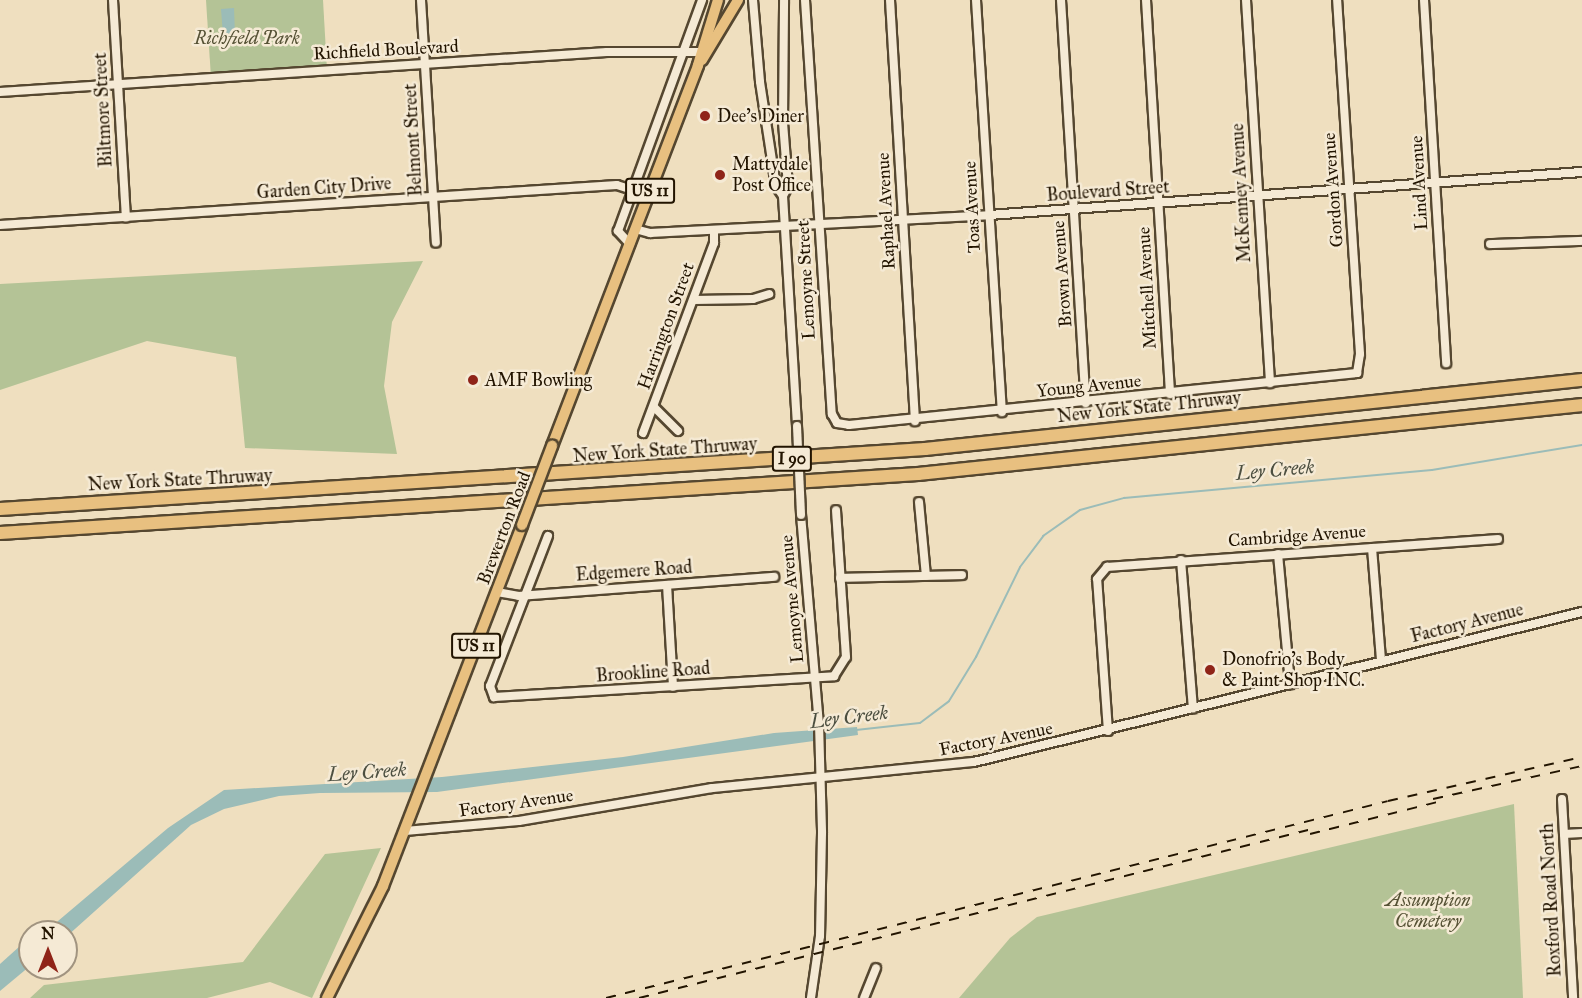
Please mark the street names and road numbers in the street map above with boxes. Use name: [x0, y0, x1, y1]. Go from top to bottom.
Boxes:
street label: Richfield Boulevard: [313, 35, 459, 65]
street label: Biltmore Street: [89, 52, 117, 168]
street label: Belmont Street: [399, 83, 427, 197]
street label: McKenney Avenue: [1227, 123, 1255, 263]
street label: Gordon Avenue: [1318, 132, 1348, 248]
street label: Lind Avenue: [1406, 135, 1432, 231]
street label: Raphael Avenue: [872, 152, 900, 270]
street label: Toas Avenue: [959, 160, 985, 254]
street label: Garden City Drive: [256, 173, 392, 203]
street label: Boulevard Street: [1046, 176, 1170, 206]
road number: US 11: [624, 178, 676, 204]
street label: Lemoyne Street: [792, 220, 820, 340]
street label: Brown Avenue: [1047, 220, 1077, 328]
street label: Mitchell Avenue: [1133, 226, 1161, 350]
street label: Harrington Street: [633, 260, 699, 392]
street label: Young Avenue: [1036, 370, 1142, 402]
street label: New York State Thruway: [1056, 387, 1242, 427]
street label: New York State Thruway: [572, 433, 758, 467]
road number: I 90: [771, 446, 813, 472]
street label: New York State Thruway: [87, 464, 273, 496]
street label: Brewerton Road: [473, 468, 535, 588]
street label: Cambridge Avenue: [1227, 520, 1367, 552]
street label: Lemoyne Avenue: [776, 534, 808, 664]
street label: Edgemere Road: [575, 556, 693, 586]
street label: Factory Avenue: [1409, 599, 1525, 647]
road number: US 11: [450, 633, 502, 659]
street label: Brookline Road: [595, 657, 711, 687]
street label: Factory Avenue: [937, 717, 1055, 761]
street label: Factory Avenue: [457, 784, 575, 822]
street label: Roxford Road North: [1536, 823, 1566, 977]

